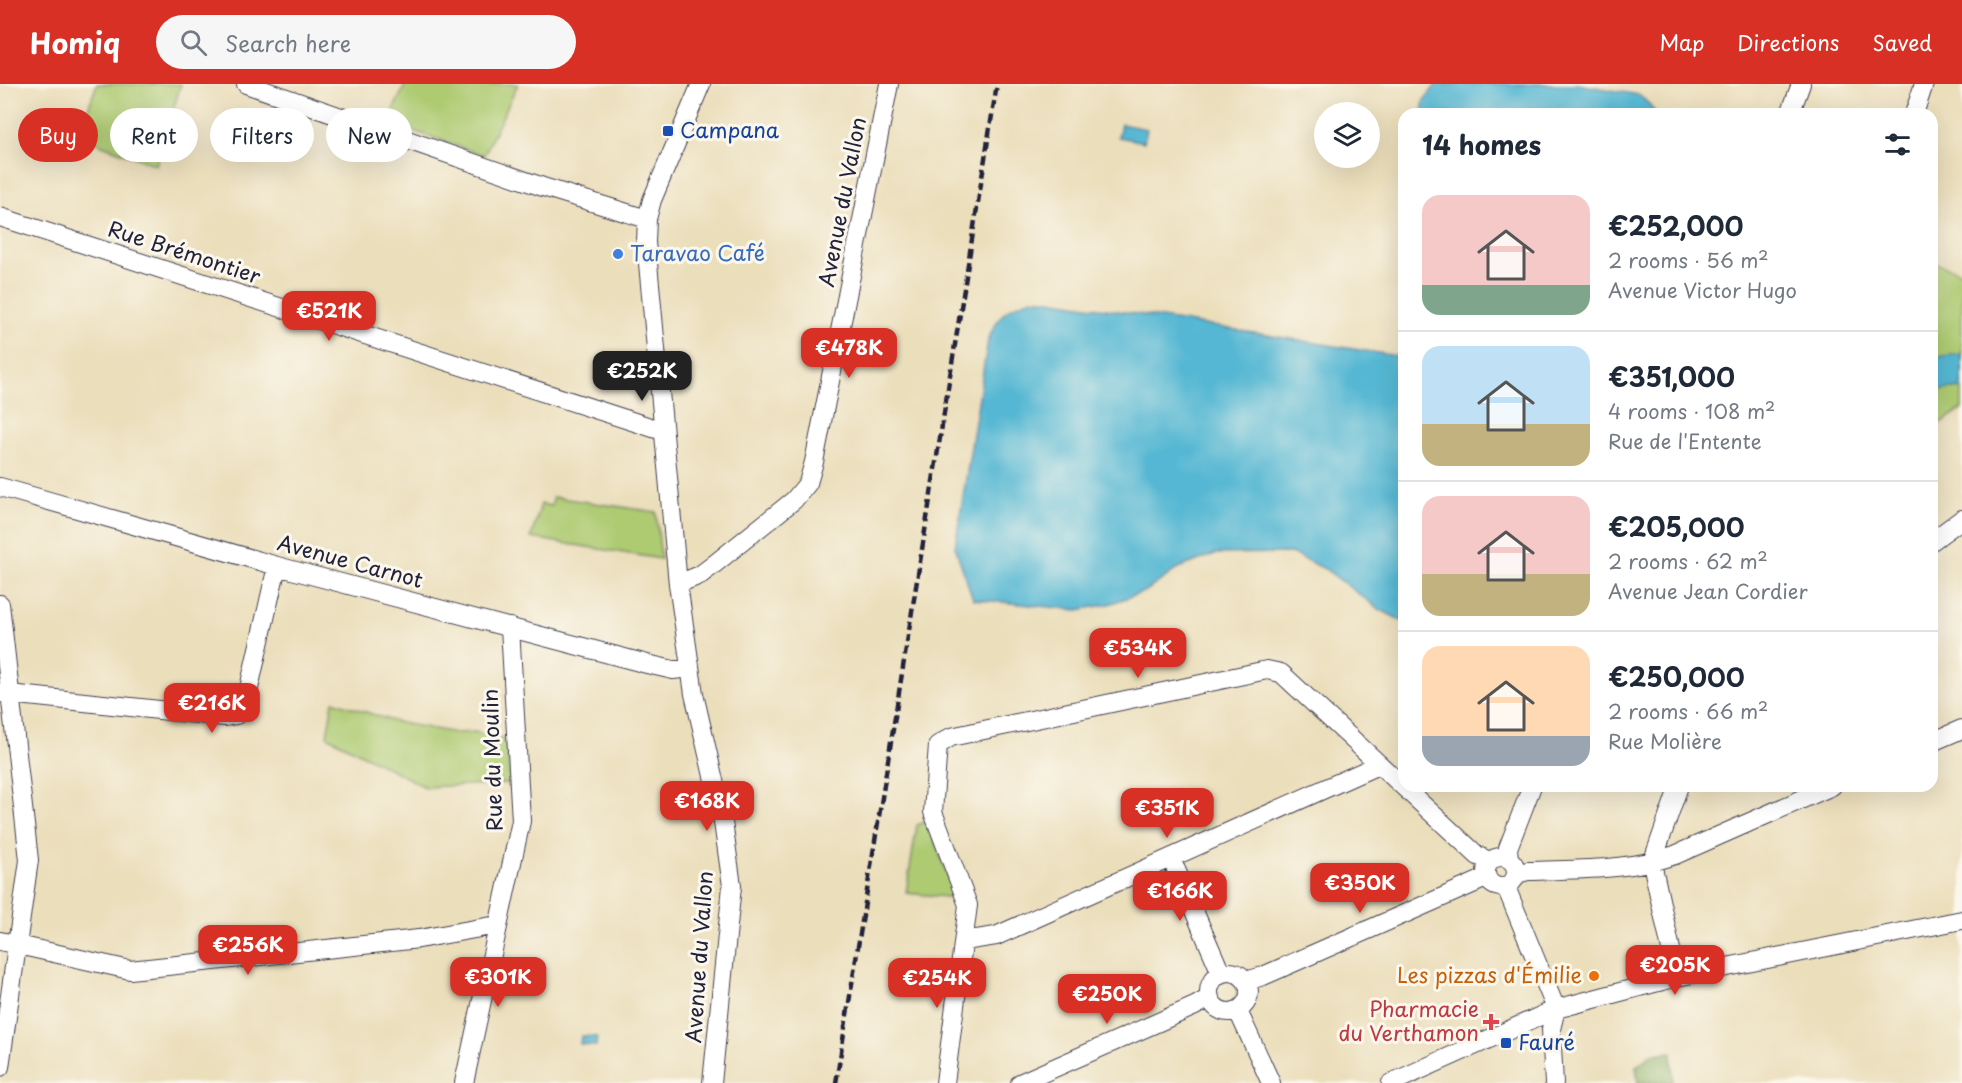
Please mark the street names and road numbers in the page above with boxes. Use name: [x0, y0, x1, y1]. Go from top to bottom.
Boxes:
street label: Avenue du Vallon: [809, 114, 873, 289]
street label: Rue Brémontier: [104, 211, 265, 291]
street label: Avenue Carnot: [274, 525, 427, 595]
street label: Rue du Moulin: [473, 688, 509, 832]
street label: Avenue du Vallon: [676, 870, 720, 1044]

